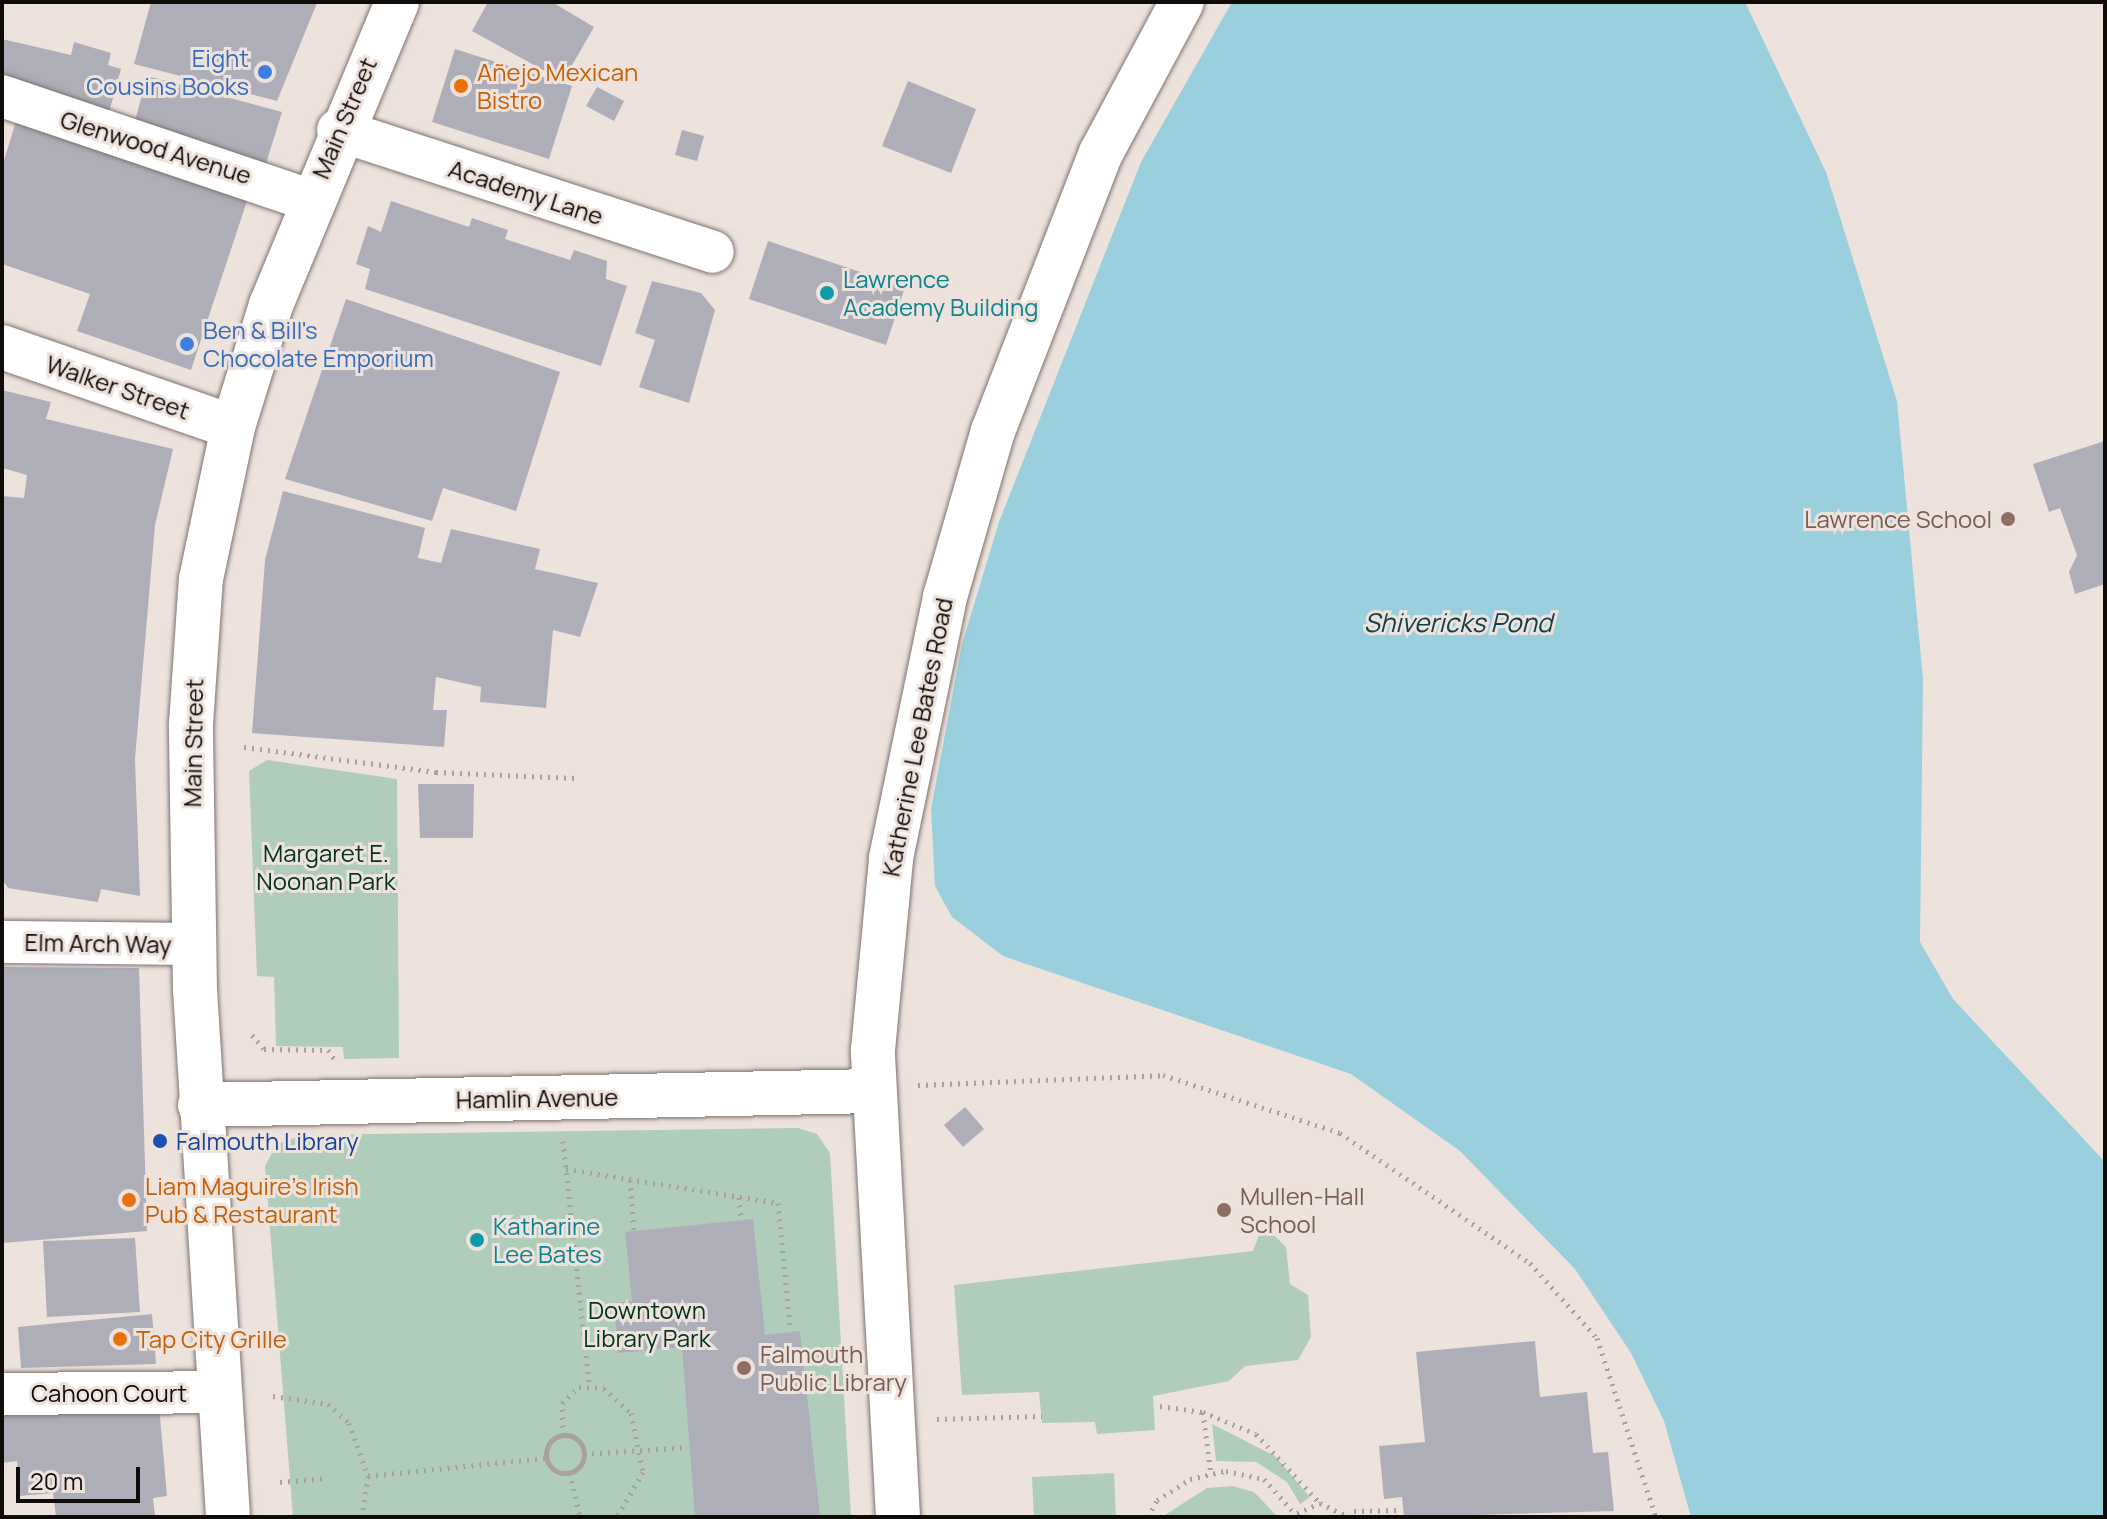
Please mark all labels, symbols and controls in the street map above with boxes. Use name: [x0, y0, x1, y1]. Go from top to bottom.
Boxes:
place label: Eight Cousins Books: [86, 44, 249, 100]
street label: Main Street: [306, 53, 382, 183]
place label: Añejo Mexican Bistro: [477, 58, 638, 114]
marker: Eight Cousins Books: [256, 63, 274, 81]
marker: Añejo Mexican Bistro: [452, 77, 470, 95]
street label: Glenwood Avenue: [57, 104, 255, 190]
street label: Academy Lane: [445, 153, 607, 231]
place label: Lawrence Academy Building: [843, 265, 1038, 321]
marker: Lawrence Academy Building: [818, 284, 836, 302]
place label: Ben & Bill's Chocolate Emporium: [203, 316, 434, 372]
marker: Ben & Bill's Chocolate Emporium: [178, 335, 196, 353]
street label: Walker Street: [42, 349, 194, 425]
place label: Lawrence School: [1804, 505, 1992, 533]
marker: Lawrence School: [1999, 510, 2017, 528]
street label: Katherine Lee Bates Road: [876, 595, 958, 879]
water label: Shivericks Pond: [1364, 607, 1552, 639]
street label: Main Street: [177, 678, 209, 808]
park label: Margaret E. Noonan Park: [256, 839, 396, 895]
street label: Elm Arch Way: [24, 927, 172, 959]
street label: Hamlin Avenue: [455, 1082, 619, 1114]
place label: Falmouth Library: [176, 1127, 359, 1155]
marker: Falmouth Library: [151, 1132, 169, 1150]
place label: Liam Maguire's Irish Pub & Restaurant: [145, 1172, 359, 1228]
place label: Mullen-Hall School: [1240, 1182, 1365, 1238]
marker: Liam Maguire's Irish Pub & Restaurant: [120, 1191, 138, 1209]
marker: Mullen-Hall School: [1215, 1201, 1233, 1219]
place label: Katharine Lee Bates: [493, 1212, 602, 1268]
marker: Katharine Lee Bates: [468, 1231, 486, 1249]
park label: Downtown Library Park: [583, 1296, 711, 1352]
place label: Tap City Grille: [136, 1325, 287, 1353]
marker: Tap City Grille: [111, 1330, 129, 1348]
place label: Falmouth Public Library: [760, 1340, 907, 1396]
marker: Falmouth Public Library: [735, 1359, 753, 1377]
street label: Cahoon Court: [31, 1379, 187, 1407]
scale bar: [20, 1451, 144, 1501]
text: 20 m: [30, 1464, 83, 1497]

